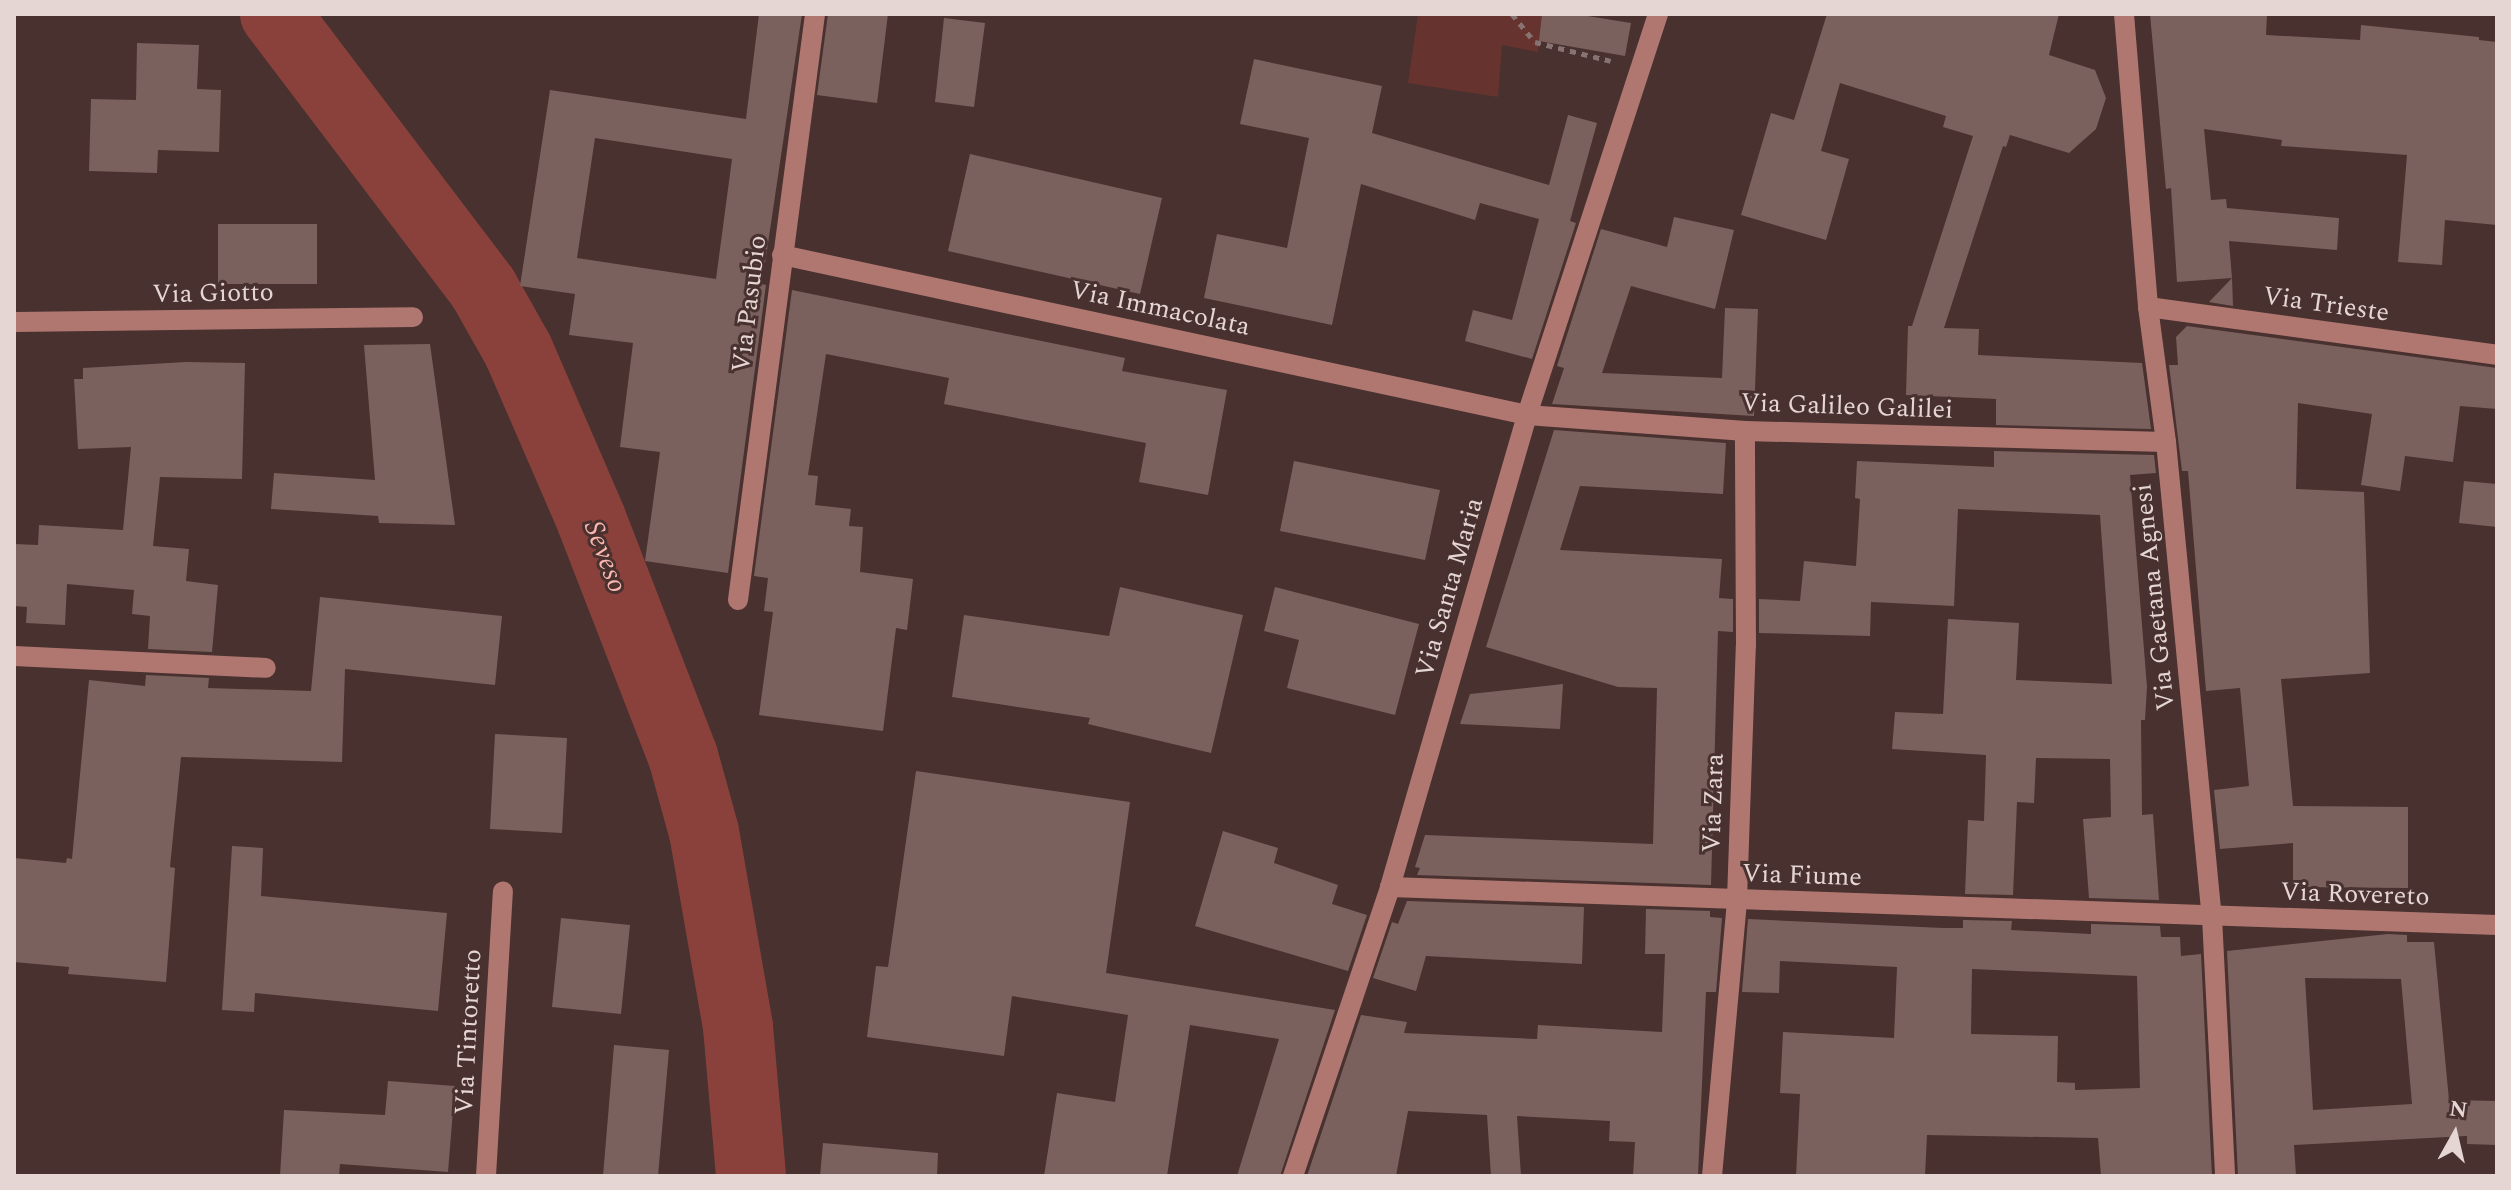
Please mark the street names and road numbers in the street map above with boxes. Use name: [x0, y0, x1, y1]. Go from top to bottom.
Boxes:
street label: Via Pasubio: [726, 234, 774, 374]
street label: Via Immacolata: [1067, 275, 1253, 343]
street label: Via Giotto: [152, 277, 274, 311]
street label: Via Trieste: [2261, 281, 2391, 329]
street label: Via Galileo Galilei: [1740, 388, 1954, 426]
street label: Via Gaetana Agnesi: [2128, 482, 2182, 712]
street label: Via Santa Maria: [1409, 494, 1491, 682]
street label: Via Zara: [1697, 753, 1731, 853]
street label: Via Fiume: [1742, 858, 1862, 894]
street label: Via Rovereto: [2280, 877, 2430, 913]
street label: Via Tintoretto: [449, 948, 489, 1116]

